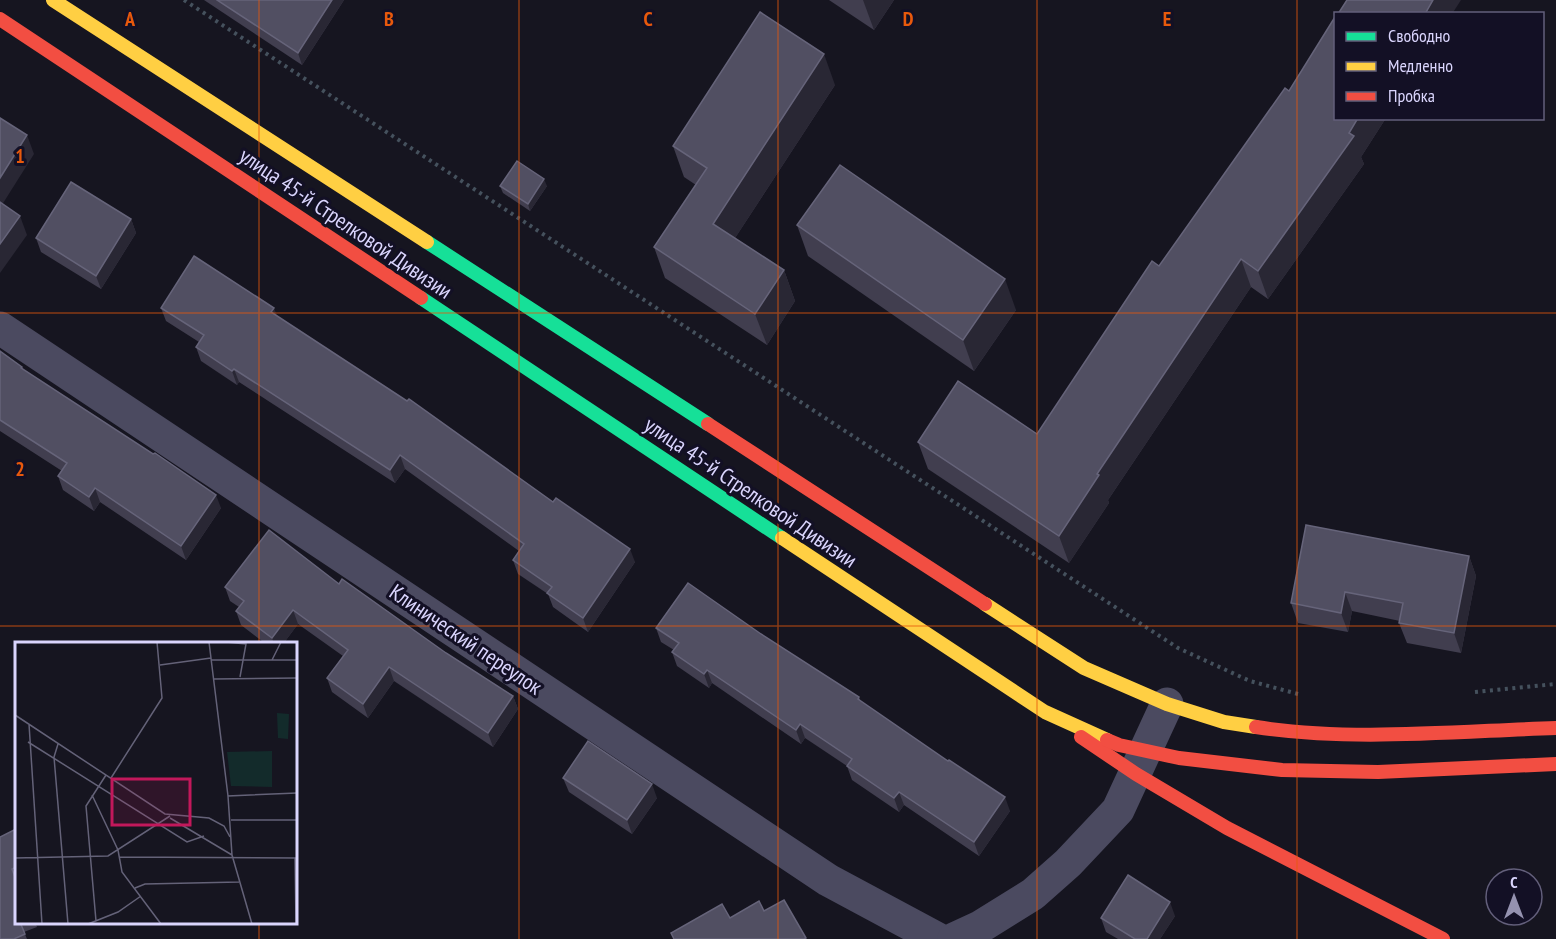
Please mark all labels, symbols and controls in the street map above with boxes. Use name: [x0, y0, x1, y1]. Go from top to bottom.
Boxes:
text: A: [124, 6, 136, 32]
text: B: [384, 6, 394, 32]
text: C: [643, 6, 653, 32]
text: D: [903, 6, 914, 32]
text: E: [1163, 6, 1171, 32]
legend: [1334, 12, 1544, 120]
text: Свободно: [1388, 24, 1451, 47]
text: Медленно: [1388, 54, 1453, 77]
text: Пробка: [1388, 84, 1435, 107]
street label: улица 45-й Стрелковой Дивизии: [234, 141, 458, 305]
text: 1: [15, 143, 25, 169]
street label: улица 45-й Стрелковой Дивизии: [639, 410, 863, 574]
text: 2: [15, 456, 25, 482]
street label: Клинический переулок: [384, 578, 548, 701]
inset map: [15, 642, 297, 924]
north arrow: [1484, 867, 1544, 927]
text: С: [1510, 872, 1518, 892]

